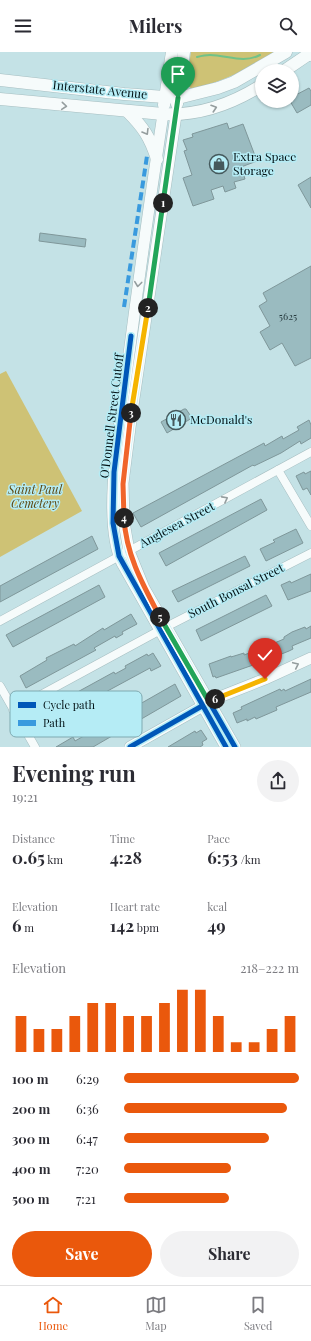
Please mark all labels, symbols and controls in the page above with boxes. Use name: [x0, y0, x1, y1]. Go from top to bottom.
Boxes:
text: Milers: [129, 14, 182, 38]
icon: menu: [12, 15, 34, 37]
icon: search: [277, 15, 299, 37]
pin: [161, 57, 195, 98]
icon: arrive: [167, 63, 189, 85]
map controls: [255, 64, 299, 108]
button: layers: [255, 64, 299, 108]
street label: Interstate Avenue: [52, 76, 148, 102]
one-way arrow: [61, 101, 67, 110]
one-way arrow: [210, 104, 217, 113]
one-way arrow: [141, 128, 149, 135]
place label: Extra Space Storage: [233, 148, 296, 178]
shop icon: Extra Space Storage: [208, 153, 230, 175]
pin: 1: [153, 193, 173, 213]
text: 1: [161, 195, 165, 210]
one-way arrow: [134, 281, 143, 287]
pin: 2: [138, 298, 158, 318]
text: 2: [145, 300, 151, 315]
house number: 5625: [279, 309, 297, 323]
street label: O'Donnell Street Cutoff: [95, 351, 127, 479]
pin: 3: [121, 403, 141, 423]
text: 3: [128, 405, 134, 420]
restaurant icon: McDonald's: [165, 409, 187, 431]
place label: McDonald's: [190, 411, 252, 427]
park label: Saint Paul Cemetery: [7, 481, 63, 511]
one-way arrow: [221, 496, 228, 503]
street label: Anglesea Street: [135, 497, 217, 551]
pin: 4: [114, 508, 134, 528]
text: 4: [121, 510, 127, 525]
street label: South Bonsal Street: [185, 559, 287, 621]
pin: 5: [150, 607, 170, 627]
text: 5: [157, 609, 163, 624]
pin: [248, 638, 282, 679]
icon: check: [254, 644, 276, 666]
one-way arrow: [292, 662, 300, 670]
pin: 6: [205, 689, 225, 709]
legend: [10, 691, 142, 737]
text: 6: [212, 691, 218, 706]
text: Cycle path: [43, 697, 95, 712]
text: Path: [43, 715, 66, 730]
text: Evening run: [12, 758, 136, 788]
button: share: [257, 760, 299, 802]
text: 19:21: [12, 788, 38, 805]
text: Distance: [12, 831, 55, 846]
text: Time: [110, 831, 135, 846]
text: Pace: [207, 831, 230, 846]
text: 0.65: [12, 846, 45, 868]
text: 4:28: [110, 846, 142, 868]
text: 6:53: [207, 846, 238, 868]
text: km: [45, 852, 63, 867]
text: /km: [238, 852, 261, 867]
text: Elevation: [12, 899, 58, 914]
text: Heart rate: [110, 899, 160, 914]
text: kcal: [207, 899, 227, 914]
text: 6: [12, 914, 22, 936]
text: 142: [110, 914, 134, 936]
text: 49: [207, 914, 226, 936]
text: m: [22, 920, 34, 935]
text: bpm: [134, 920, 159, 935]
text: Elevation: [12, 959, 66, 976]
text: 218–222 m: [240, 959, 299, 976]
text: 100 m: [12, 1070, 49, 1087]
text: 6:29: [76, 1070, 99, 1087]
text: 200 m: [12, 1100, 50, 1117]
text: 6:36: [76, 1100, 99, 1117]
text: 300 m: [12, 1130, 50, 1147]
text: 6:47: [76, 1130, 98, 1147]
text: 400 m: [12, 1160, 50, 1177]
text: 7:20: [76, 1160, 99, 1177]
text: 500 m: [12, 1190, 50, 1207]
text: 7:21: [76, 1190, 96, 1207]
button: Save: [12, 1231, 152, 1277]
button: Share: [160, 1231, 299, 1277]
tab: Home: [38, 1294, 68, 1333]
tab: Map: [145, 1294, 167, 1333]
tab: Saved: [244, 1294, 272, 1333]

